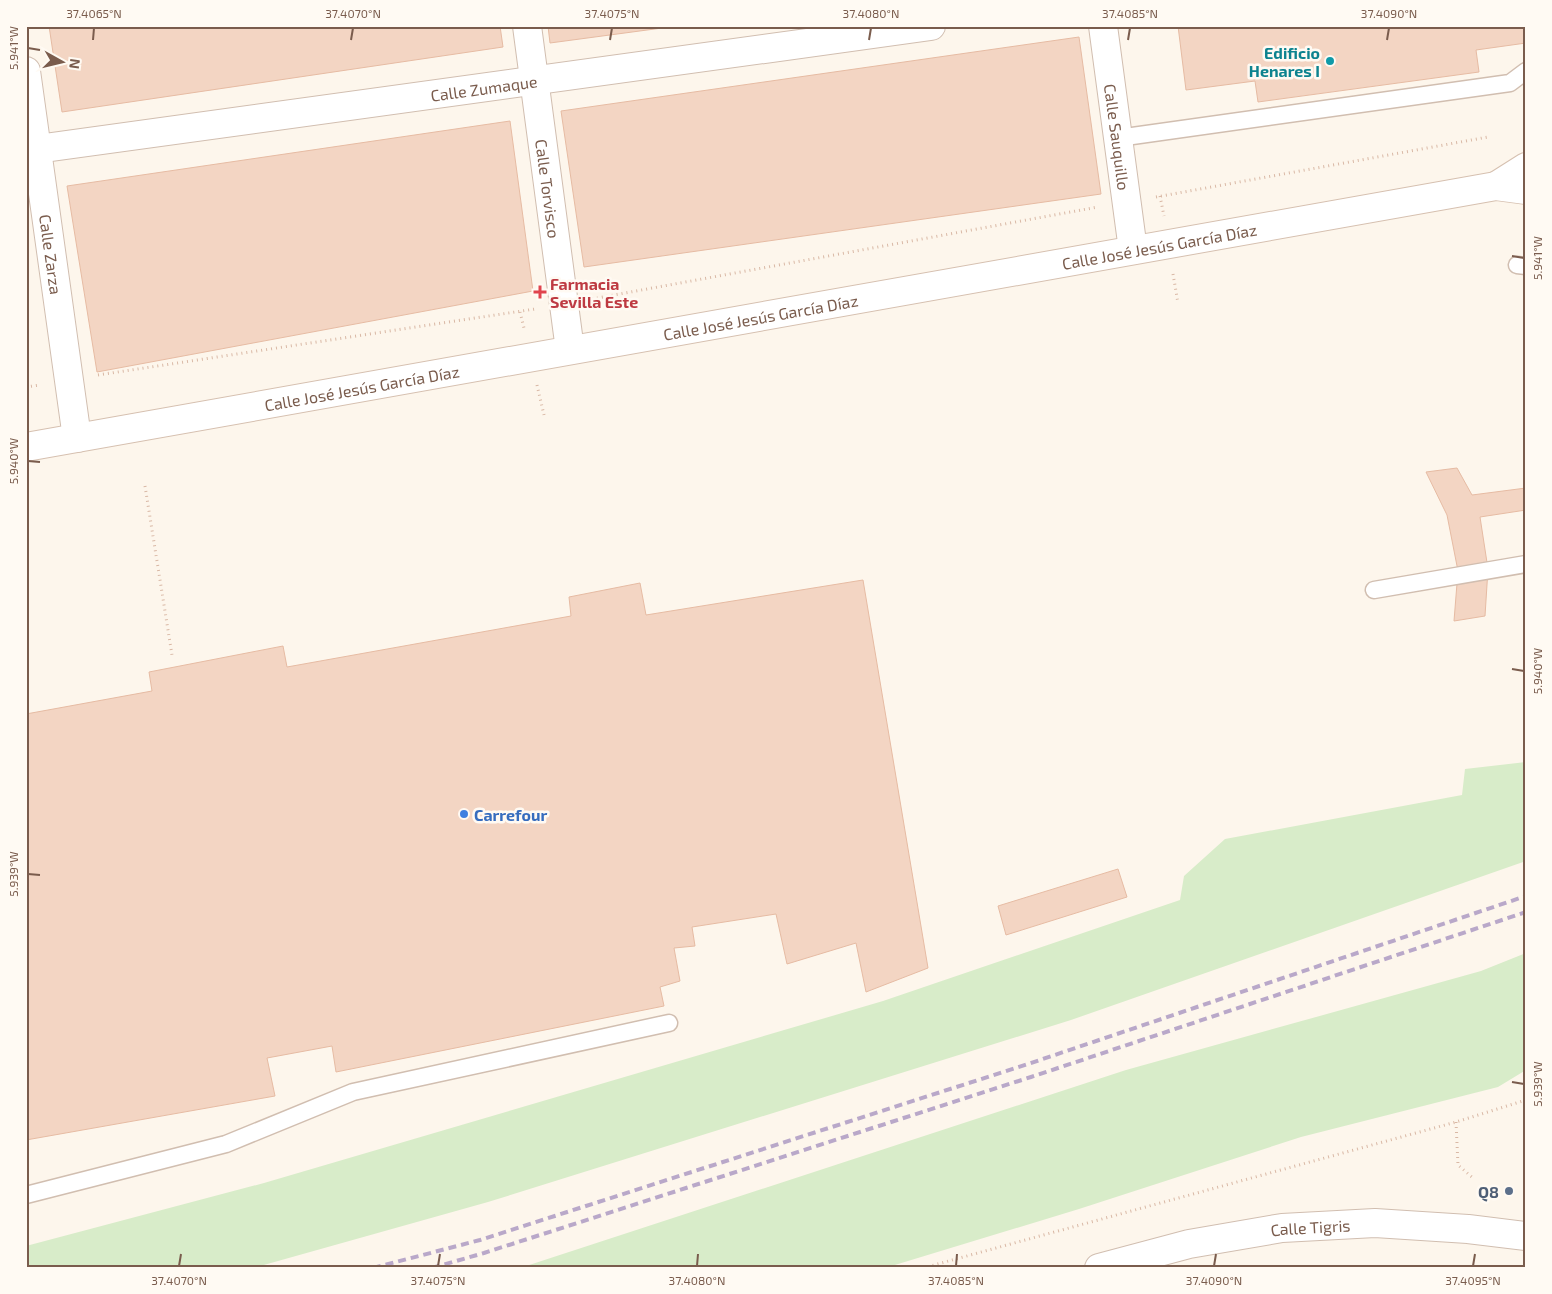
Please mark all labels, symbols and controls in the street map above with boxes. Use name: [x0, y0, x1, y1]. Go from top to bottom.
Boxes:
text: 37.4065°N: [66, 6, 122, 20]
text: 37.4070°N: [325, 6, 381, 20]
text: 37.4075°N: [585, 6, 639, 20]
text: 37.4080°N: [843, 6, 899, 20]
text: 37.4085°N: [1102, 6, 1158, 20]
text: 37.4090°N: [1361, 6, 1417, 20]
text: 5.941°W: [6, 26, 20, 70]
north arrow: [38, 38, 88, 88]
place label: Edificio Henares I: [1249, 43, 1320, 80]
marker: Edificio Henares I: [1324, 55, 1336, 67]
text: N: [66, 58, 84, 70]
street label: Calle Zumaque: [429, 71, 538, 104]
street label: Calle Sauquillo: [1101, 83, 1134, 191]
street label: Calle Torvisco: [533, 138, 565, 239]
street label: Calle Zarza: [36, 213, 66, 296]
street label: Calle José Jesús García Díaz: [1060, 219, 1258, 272]
text: 5.941°W: [1530, 236, 1544, 280]
place label: Farmacia Sevilla Este: [550, 274, 638, 311]
marker: Farmacia Sevilla Este: [534, 286, 546, 298]
street label: Calle José Jesús García Díaz: [662, 290, 860, 343]
street label: Calle José Jesús García Díaz: [263, 361, 461, 414]
text: 5.940°W: [6, 438, 20, 484]
text: 5.940°W: [1530, 648, 1544, 694]
place label: Carrefour: [474, 805, 547, 824]
marker: Carrefour: [458, 808, 470, 820]
text: 5.939°W: [6, 851, 20, 897]
text: 5.939°W: [1530, 1061, 1544, 1107]
place label: Q8: [1478, 1182, 1499, 1202]
marker: Q8: [1503, 1185, 1515, 1197]
street label: Calle Tigris: [1269, 1215, 1351, 1239]
text: 37.4070°N: [151, 1273, 207, 1287]
text: 37.4075°N: [411, 1273, 465, 1287]
text: 37.4080°N: [669, 1273, 725, 1287]
text: 37.4085°N: [928, 1273, 984, 1287]
text: 37.4090°N: [1186, 1273, 1242, 1287]
text: 37.4095°N: [1445, 1273, 1501, 1287]

